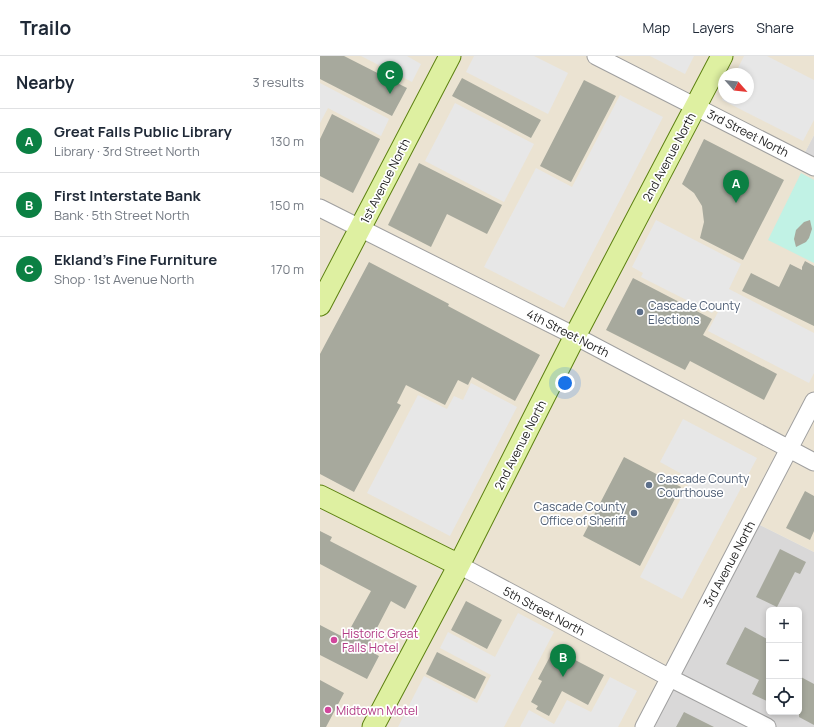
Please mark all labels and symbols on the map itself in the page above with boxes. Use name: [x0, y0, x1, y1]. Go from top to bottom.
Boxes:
pin: C: [377, 61, 403, 94]
north arrow: [718, 68, 754, 104]
street label: 3rd Street North: [704, 105, 792, 161]
street label: 2nd Avenue North: [638, 110, 700, 204]
street label: 1st Avenue North: [356, 136, 414, 226]
pin: A: [723, 170, 749, 203]
place label: Cascade County Elections: [648, 297, 741, 328]
street label: 4th Street North: [524, 305, 612, 361]
marker: Cascade County Elections: [635, 307, 645, 317]
your location: [555, 373, 575, 393]
street label: 2nd Avenue North: [490, 397, 550, 493]
place label: Cascade County Courthouse: [657, 470, 750, 501]
marker: Cascade County Courthouse: [644, 480, 654, 490]
place label: Cascade County Office of Sheriff: [534, 498, 627, 529]
marker: Cascade County Office of Sheriff: [629, 508, 639, 518]
street label: 3rd Avenue North: [699, 518, 759, 610]
street label: 5th Street North: [500, 582, 588, 640]
place label: Historic Great Falls Hotel: [342, 625, 418, 656]
marker: Historic Great Falls Hotel: [329, 635, 339, 645]
pin: B: [550, 644, 576, 677]
place label: Midtown Motel: [336, 702, 418, 719]
marker: Midtown Motel: [323, 705, 333, 715]

